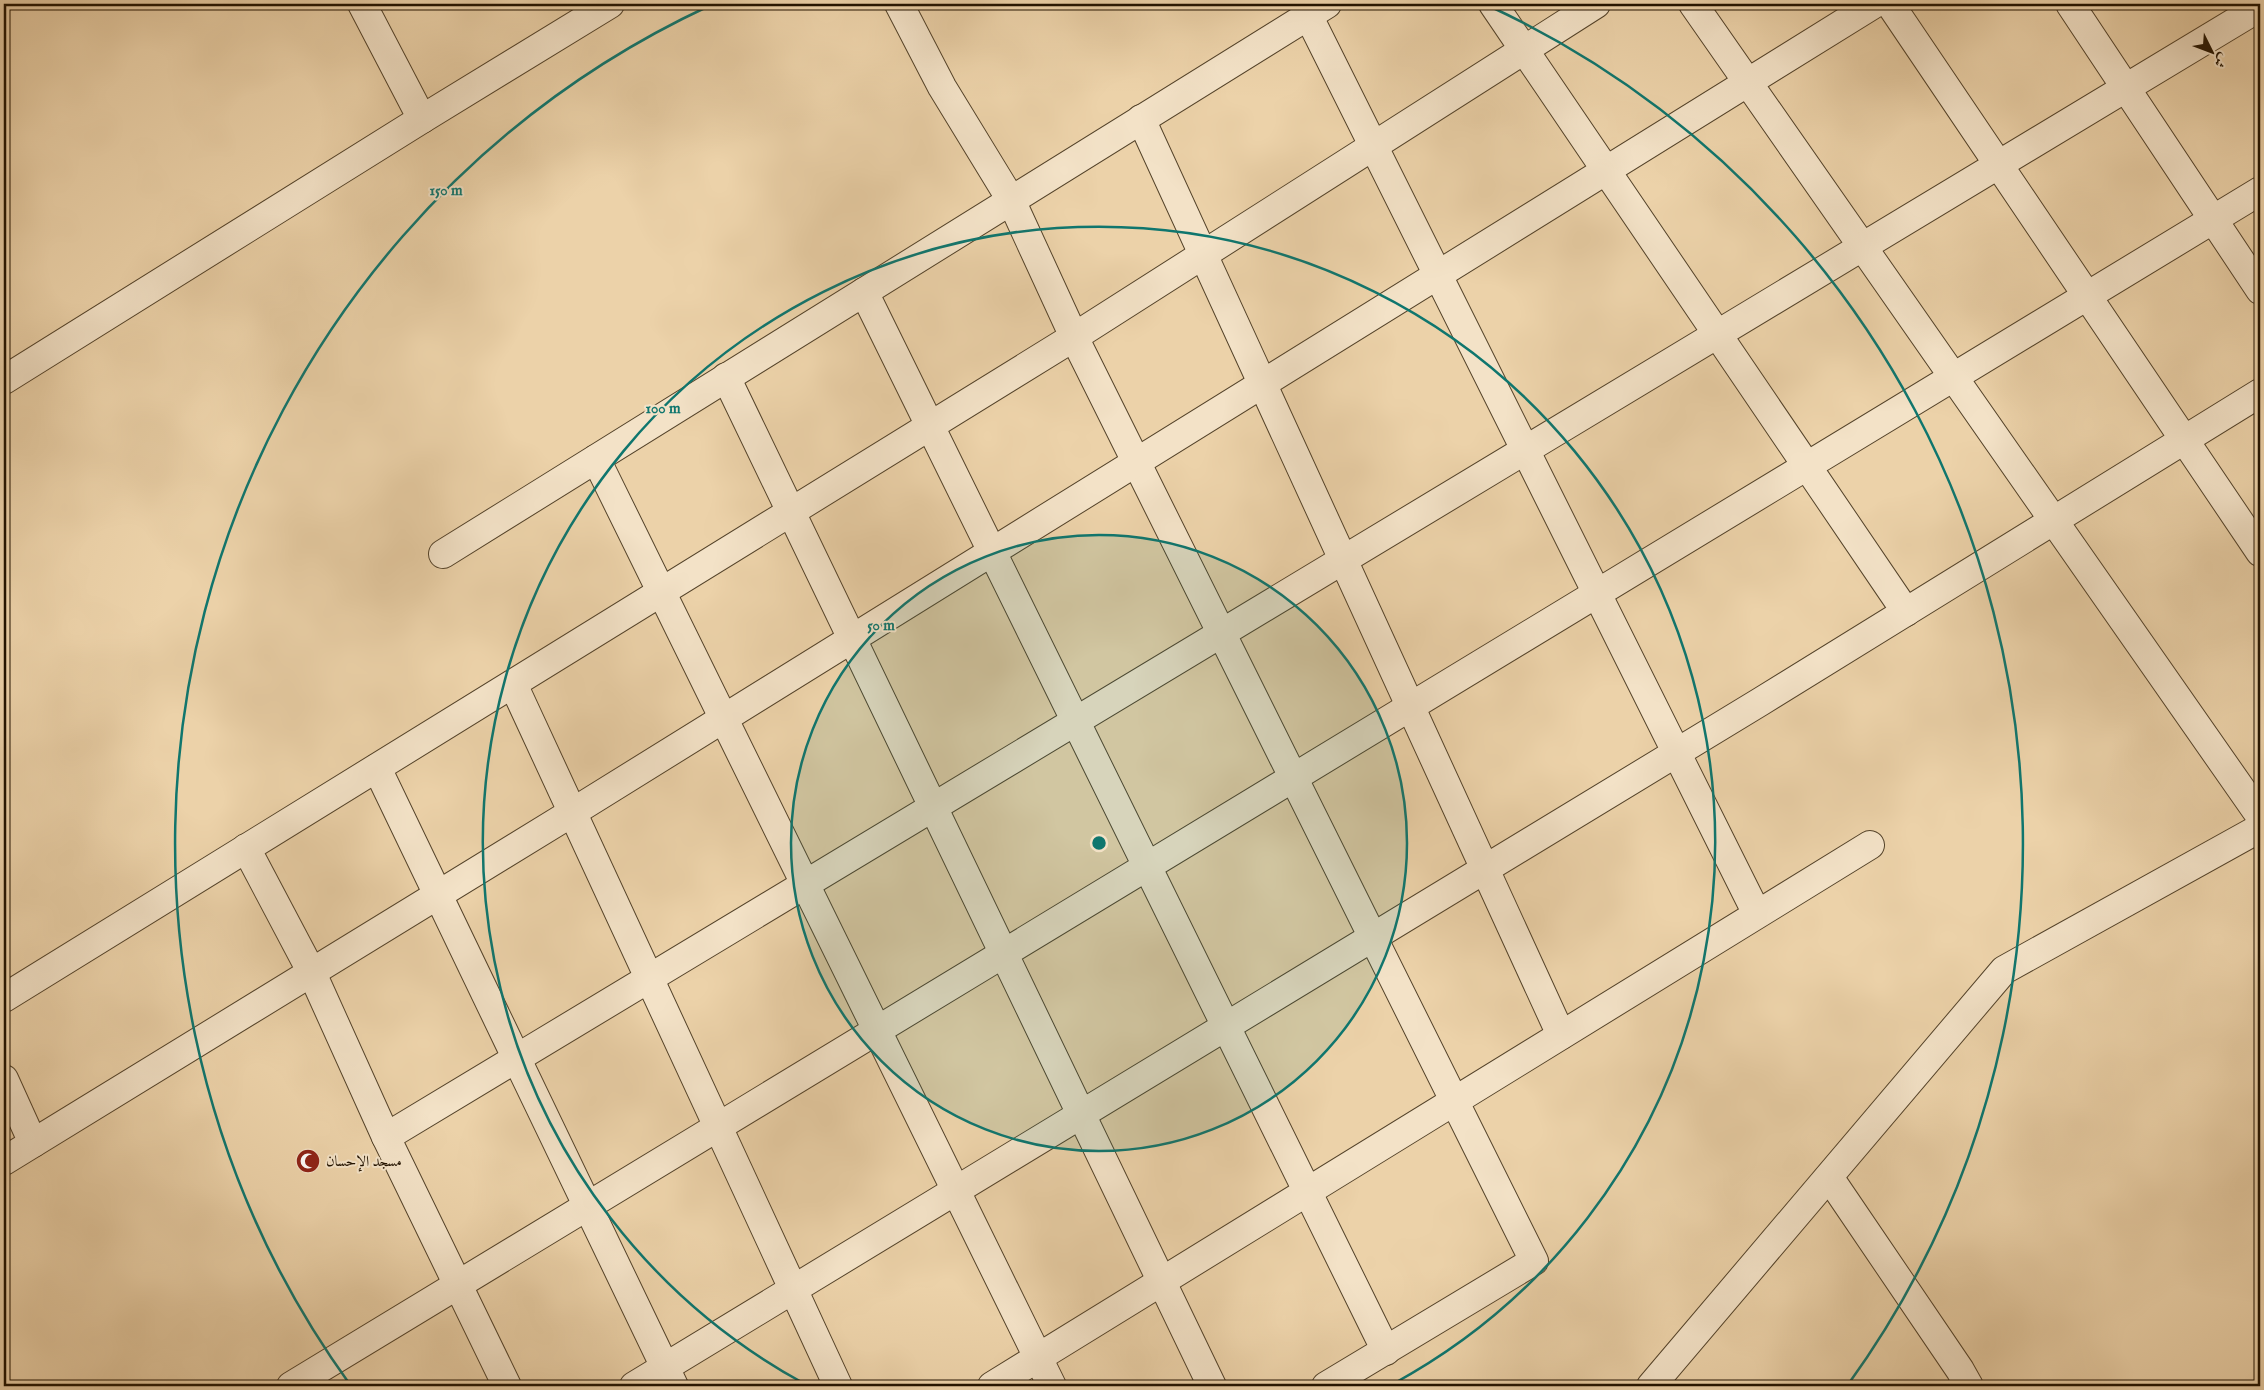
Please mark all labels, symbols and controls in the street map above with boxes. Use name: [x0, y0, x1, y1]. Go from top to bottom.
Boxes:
north arrow: [2186, 28, 2236, 78]
text: ش: [2210, 49, 2232, 71]
text: 150 m: [429, 181, 463, 200]
text: 100 m: [645, 399, 681, 418]
text: 50 m: [867, 616, 895, 635]
centre of rings: [1090, 834, 1108, 852]
mosque icon: مسجد الإحسان: [295, 1148, 321, 1174]
place label: مسجد الإحسان: [326, 1152, 402, 1172]

